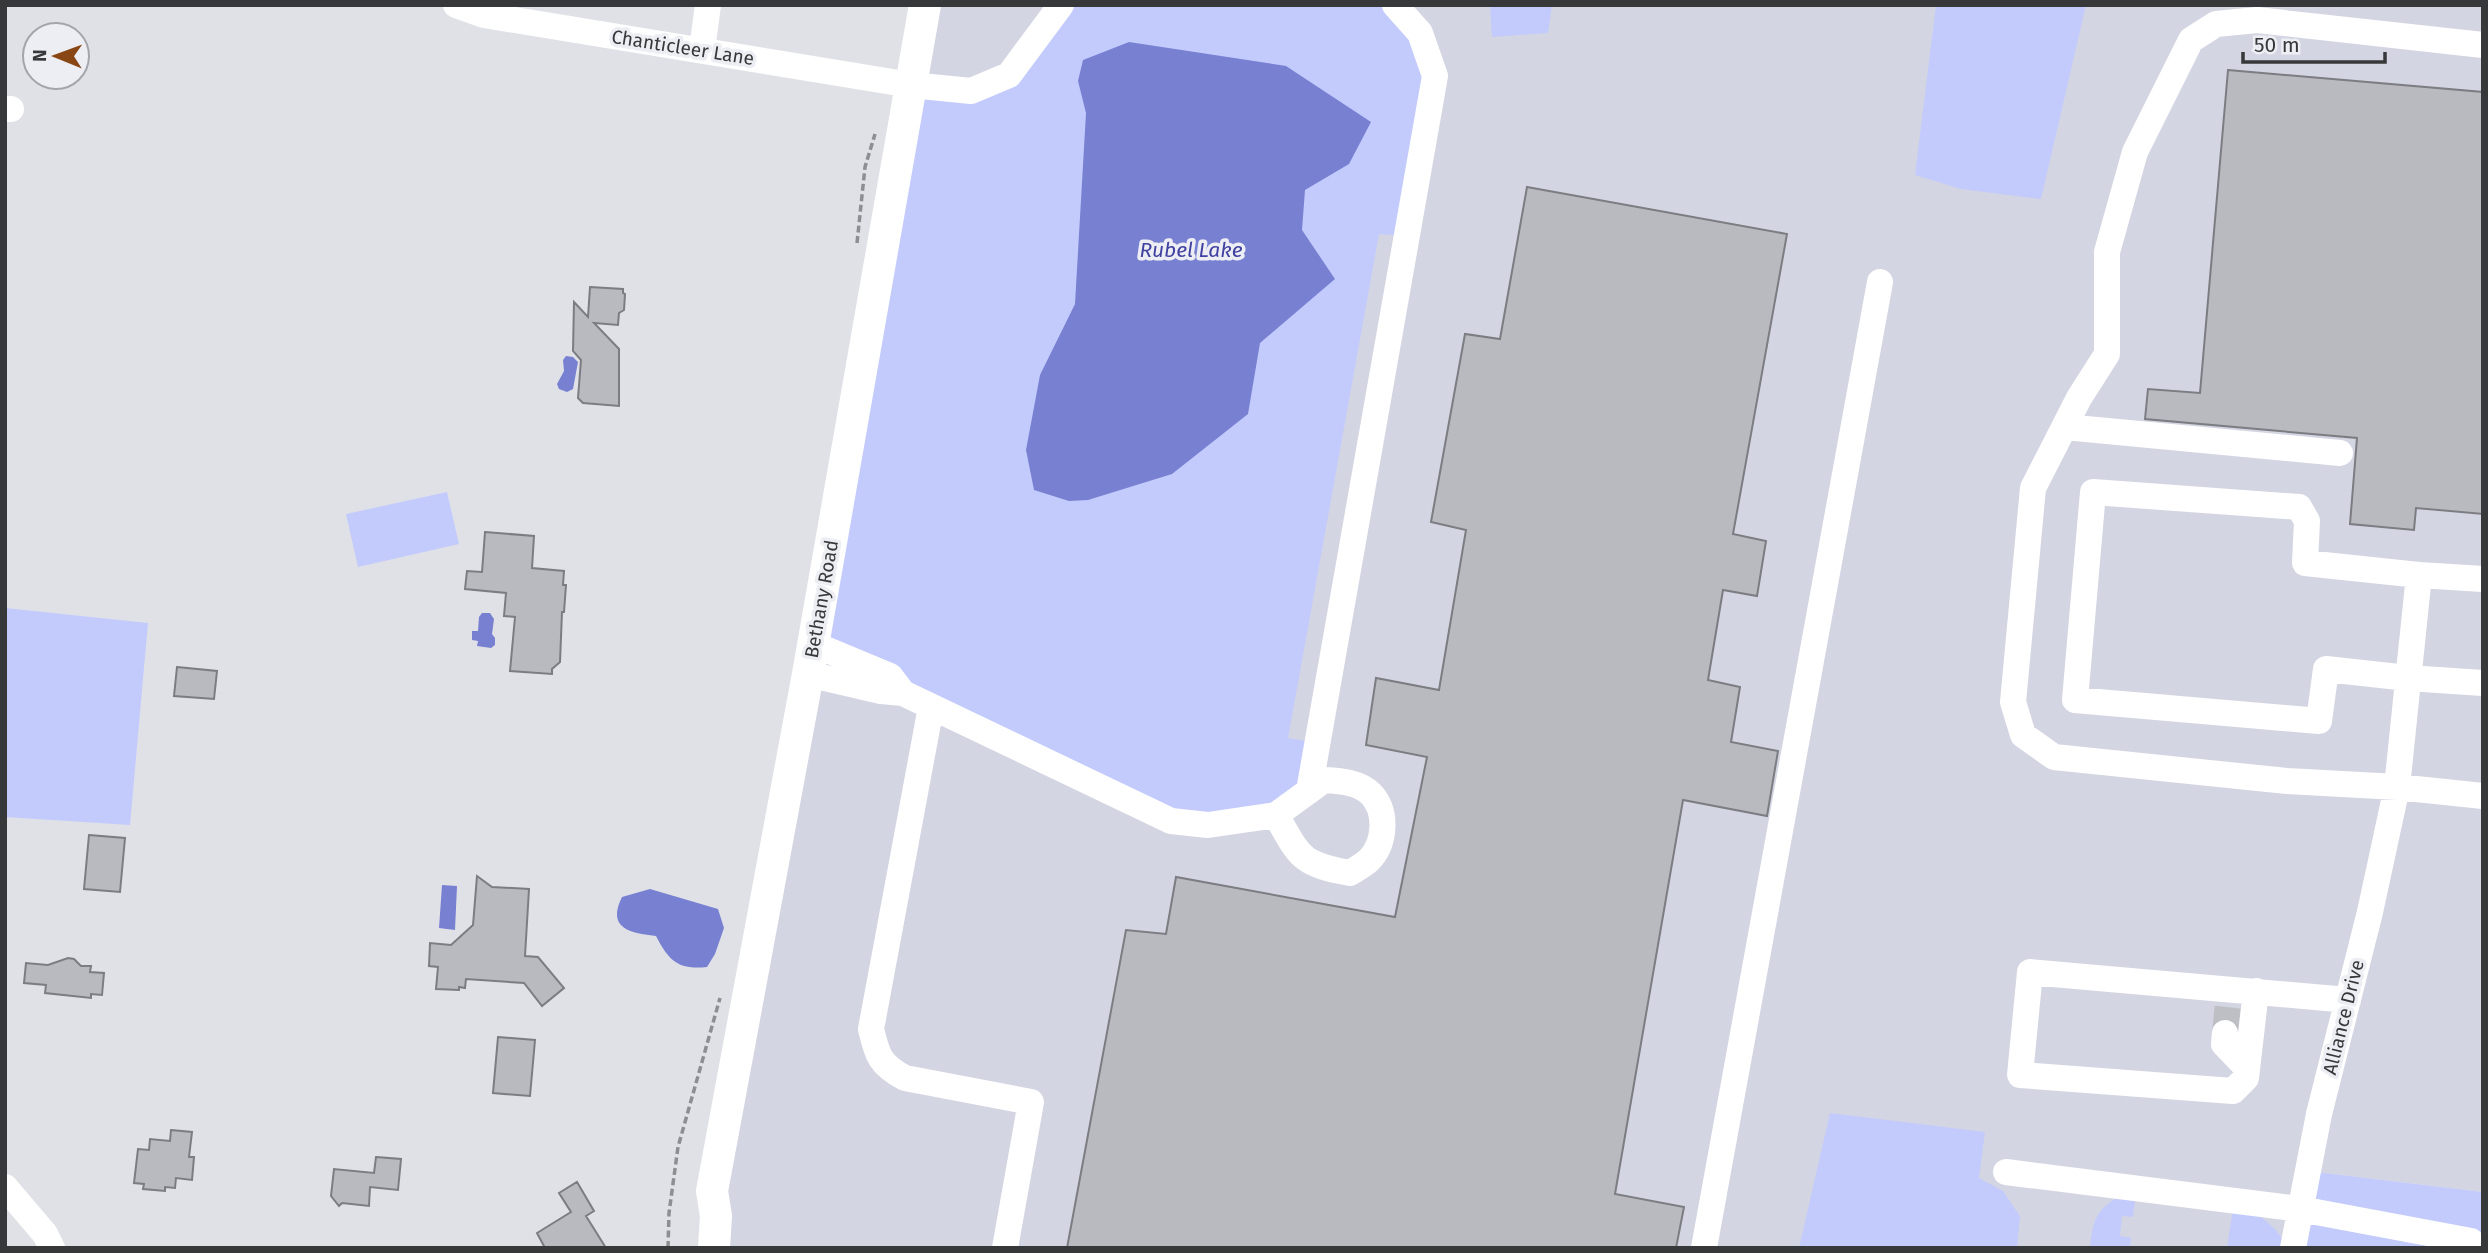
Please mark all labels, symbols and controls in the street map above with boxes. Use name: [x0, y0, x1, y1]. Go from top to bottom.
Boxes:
north arrow: [21, 21, 91, 91]
scale bar: [2243, 21, 2385, 65]
street label: Chanticleer Lane: [610, 25, 756, 70]
text: 50 m: [2254, 32, 2300, 58]
text: N: [28, 49, 51, 62]
water label: Rubel Lake: [1139, 237, 1243, 263]
street label: Bethany Road: [800, 538, 843, 660]
street label: Alliance Drive: [2318, 957, 2369, 1077]

